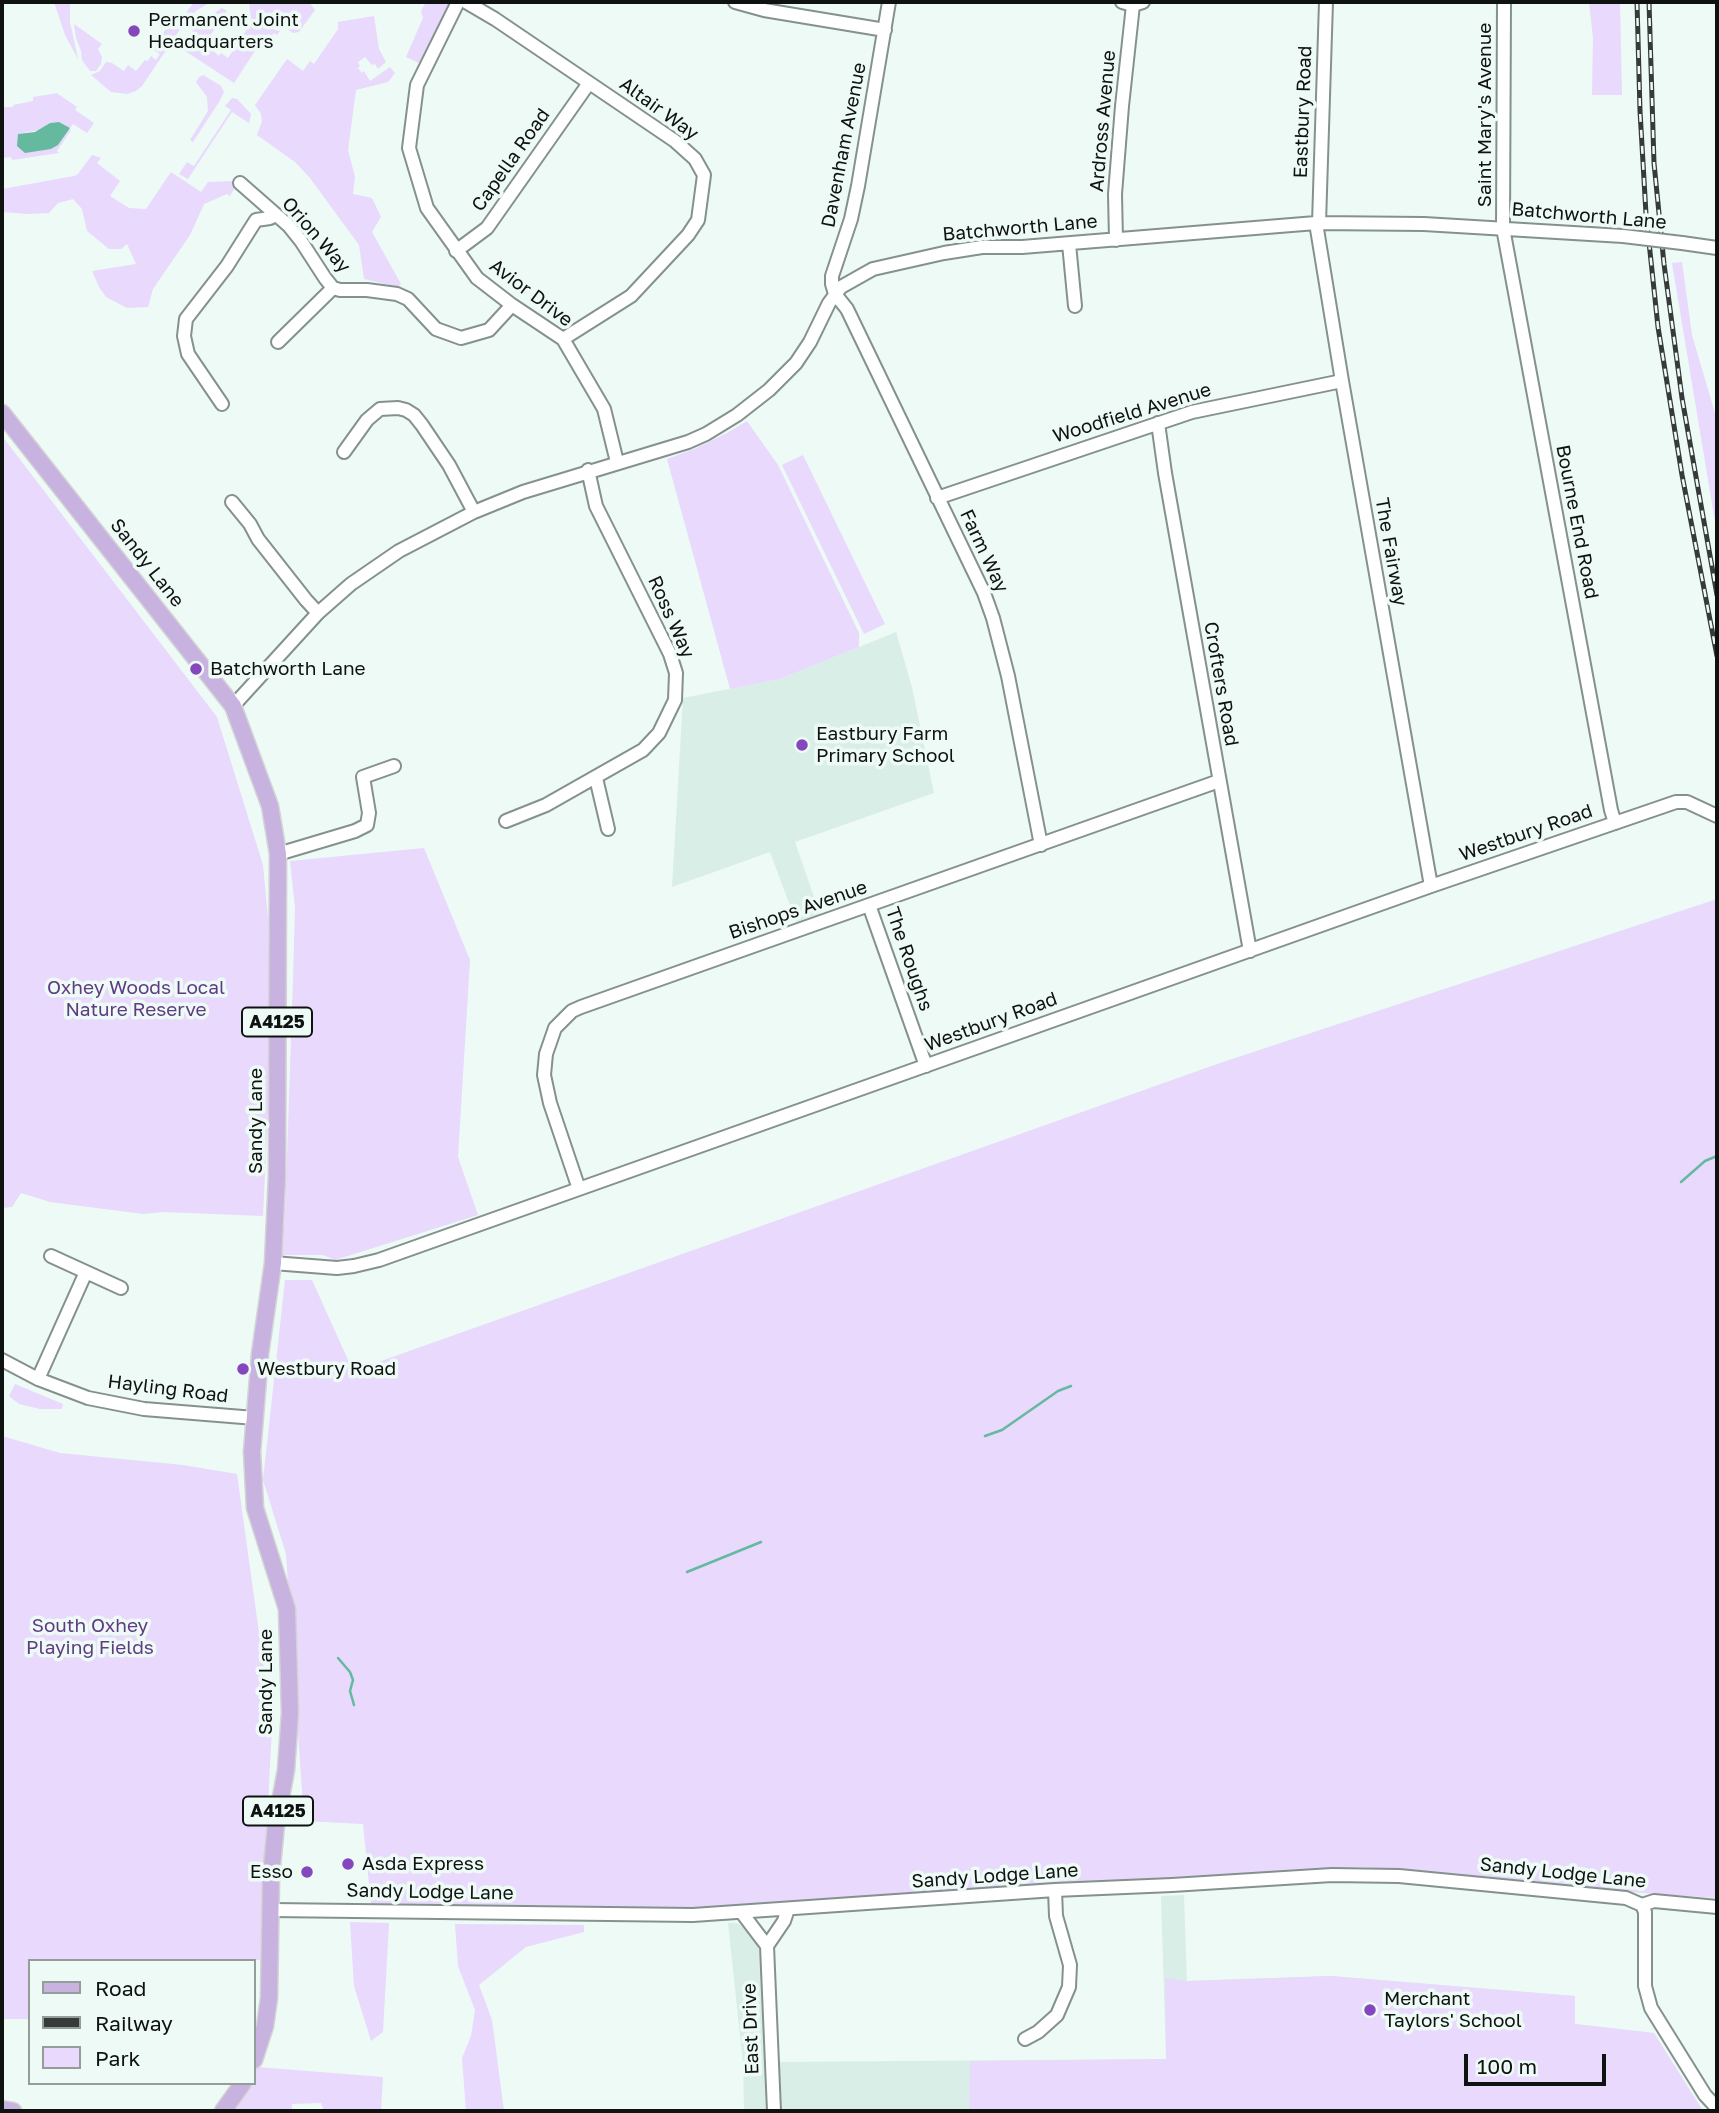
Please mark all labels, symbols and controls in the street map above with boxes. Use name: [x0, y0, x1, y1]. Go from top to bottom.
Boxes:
place label: Permanent Joint Headquarters: [148, 9, 299, 53]
marker: Permanent Joint Headquarters: [126, 23, 142, 39]
street label: Saint Mary's Avenue: [1474, 23, 1496, 207]
street label: Eastbury Road: [1289, 45, 1317, 179]
street label: Ardross Avenue: [1085, 49, 1121, 193]
street label: Davenham Avenue: [817, 61, 871, 229]
street label: Altair Way: [615, 73, 703, 145]
street label: Capella Road: [467, 104, 555, 216]
street label: Orion Way: [277, 192, 355, 278]
street label: Batchworth Lane: [1510, 198, 1668, 234]
street label: Batchworth Lane: [941, 210, 1099, 246]
street label: Avior Drive: [485, 254, 577, 332]
street label: Woodfield Avenue: [1050, 378, 1214, 448]
street label: Bourne End Road: [1551, 443, 1603, 601]
street label: The Fairway: [1370, 496, 1412, 608]
street label: Farm Way: [955, 506, 1013, 596]
street label: Sandy Lane: [105, 514, 189, 612]
street label: Ross Way: [643, 572, 699, 662]
street label: Crofters Road: [1199, 620, 1243, 748]
place label: Batchworth Lane: [210, 658, 366, 680]
marker: Batchworth Lane: [188, 661, 204, 677]
place label: Eastbury Farm Primary School: [816, 723, 955, 767]
marker: Eastbury Farm Primary School: [794, 737, 810, 753]
street label: Westbury Road: [1456, 800, 1596, 866]
street label: Bishops Avenue: [726, 876, 870, 944]
street label: The Roughs: [881, 904, 937, 1014]
park label: Oxhey Woods Local Nature Reserve: [47, 977, 225, 1021]
street label: Westbury Road: [922, 987, 1060, 1057]
road number: A4125: [242, 1007, 312, 1036]
street label: Sandy Lane: [245, 1068, 267, 1174]
place label: Westbury Road: [257, 1358, 396, 1380]
marker: Westbury Road: [235, 1361, 251, 1377]
street label: Hayling Road: [106, 1370, 230, 1408]
park label: South Oxhey Playing Fields: [26, 1615, 154, 1659]
street label: Sandy Lane: [255, 1629, 277, 1735]
road number: A4125: [243, 1797, 313, 1826]
place label: Asda Express: [362, 1853, 484, 1875]
street label: Sandy Lodge Lane: [1479, 1853, 1647, 1893]
marker: Asda Express: [340, 1856, 356, 1872]
street label: Sandy Lodge Lane: [911, 1859, 1079, 1893]
place label: Esso: [250, 1861, 293, 1883]
marker: Esso: [299, 1864, 315, 1880]
street label: Sandy Lodge Lane: [346, 1879, 514, 1905]
legend: [28, 1959, 256, 2085]
text: Road: [95, 1975, 146, 2001]
street label: East Drive: [738, 1983, 764, 2075]
place label: Merchant Taylors' School: [1384, 1988, 1522, 2032]
marker: Merchant Taylors' School: [1362, 2002, 1378, 2018]
text: Railway: [95, 2010, 173, 2036]
scale bar: [1467, 2039, 1609, 2084]
text: Park: [95, 2045, 140, 2071]
text: 100 m: [1477, 2053, 1537, 2079]

